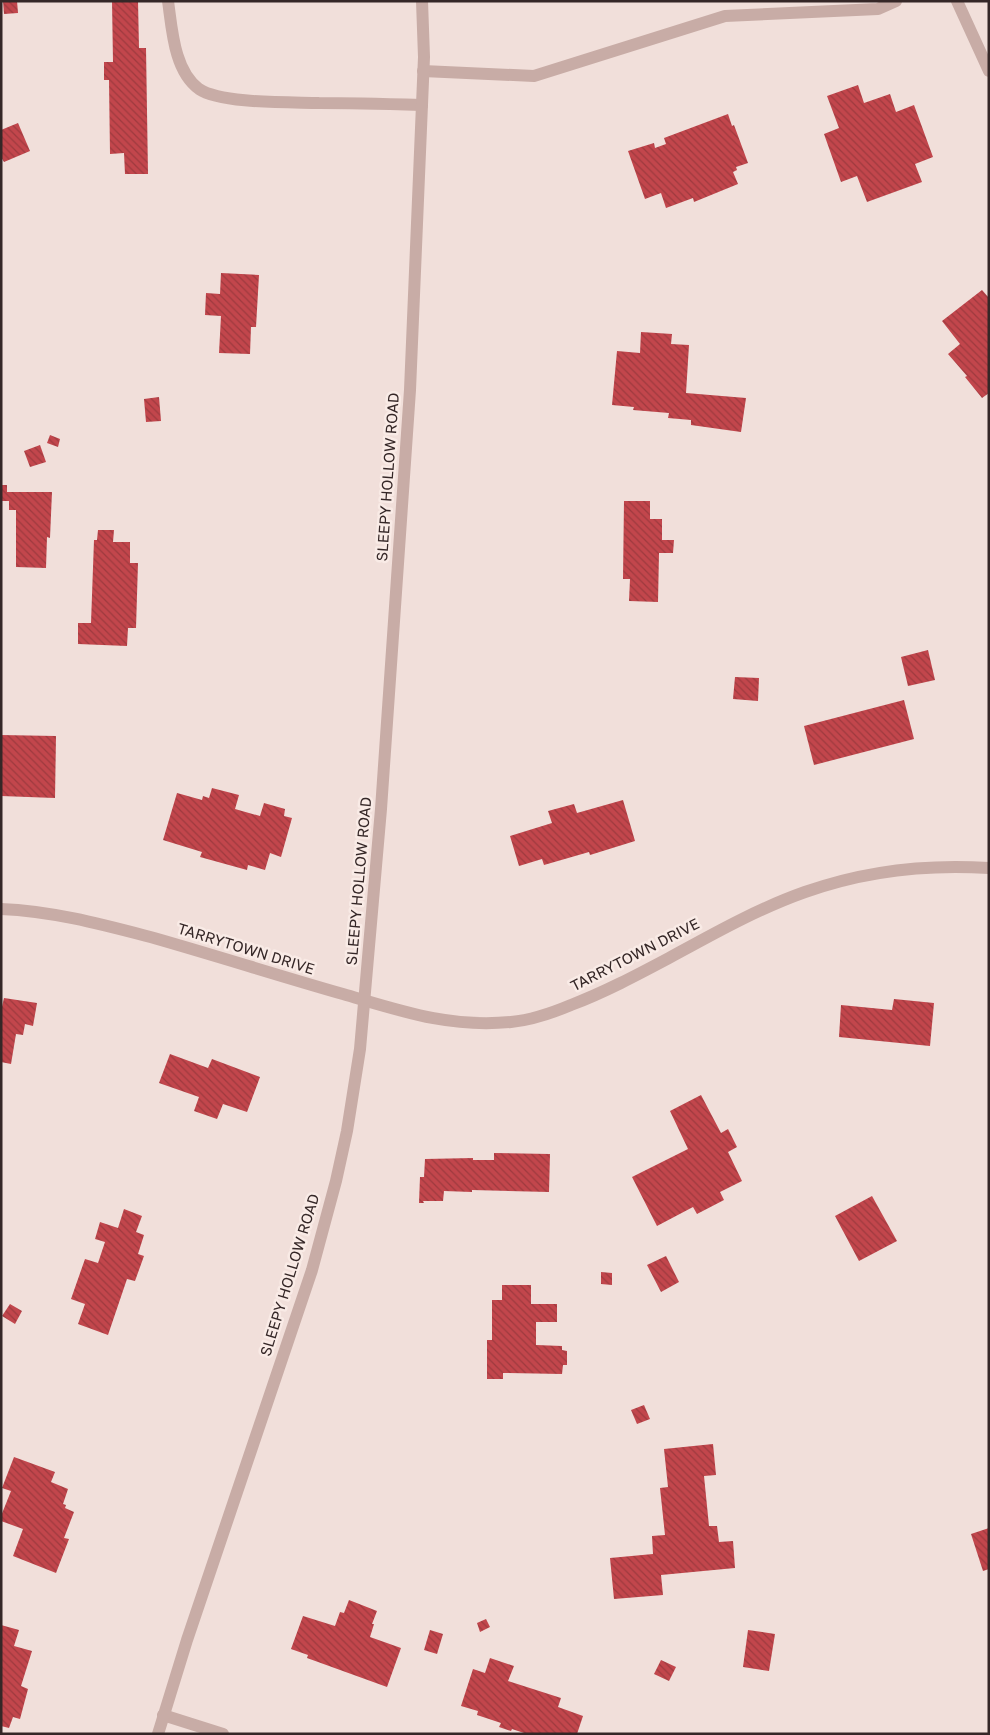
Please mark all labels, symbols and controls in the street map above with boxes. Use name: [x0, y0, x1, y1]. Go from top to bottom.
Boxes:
street label: SLEEPY HOLLOW ROAD: [372, 392, 402, 562]
street label: SLEEPY HOLLOW ROAD: [342, 796, 374, 966]
street label: TARRYTOWN DRIVE: [567, 914, 702, 994]
street label: TARRYTOWN DRIVE: [176, 919, 317, 977]
street label: SLEEPY HOLLOW ROAD: [256, 1191, 322, 1358]

